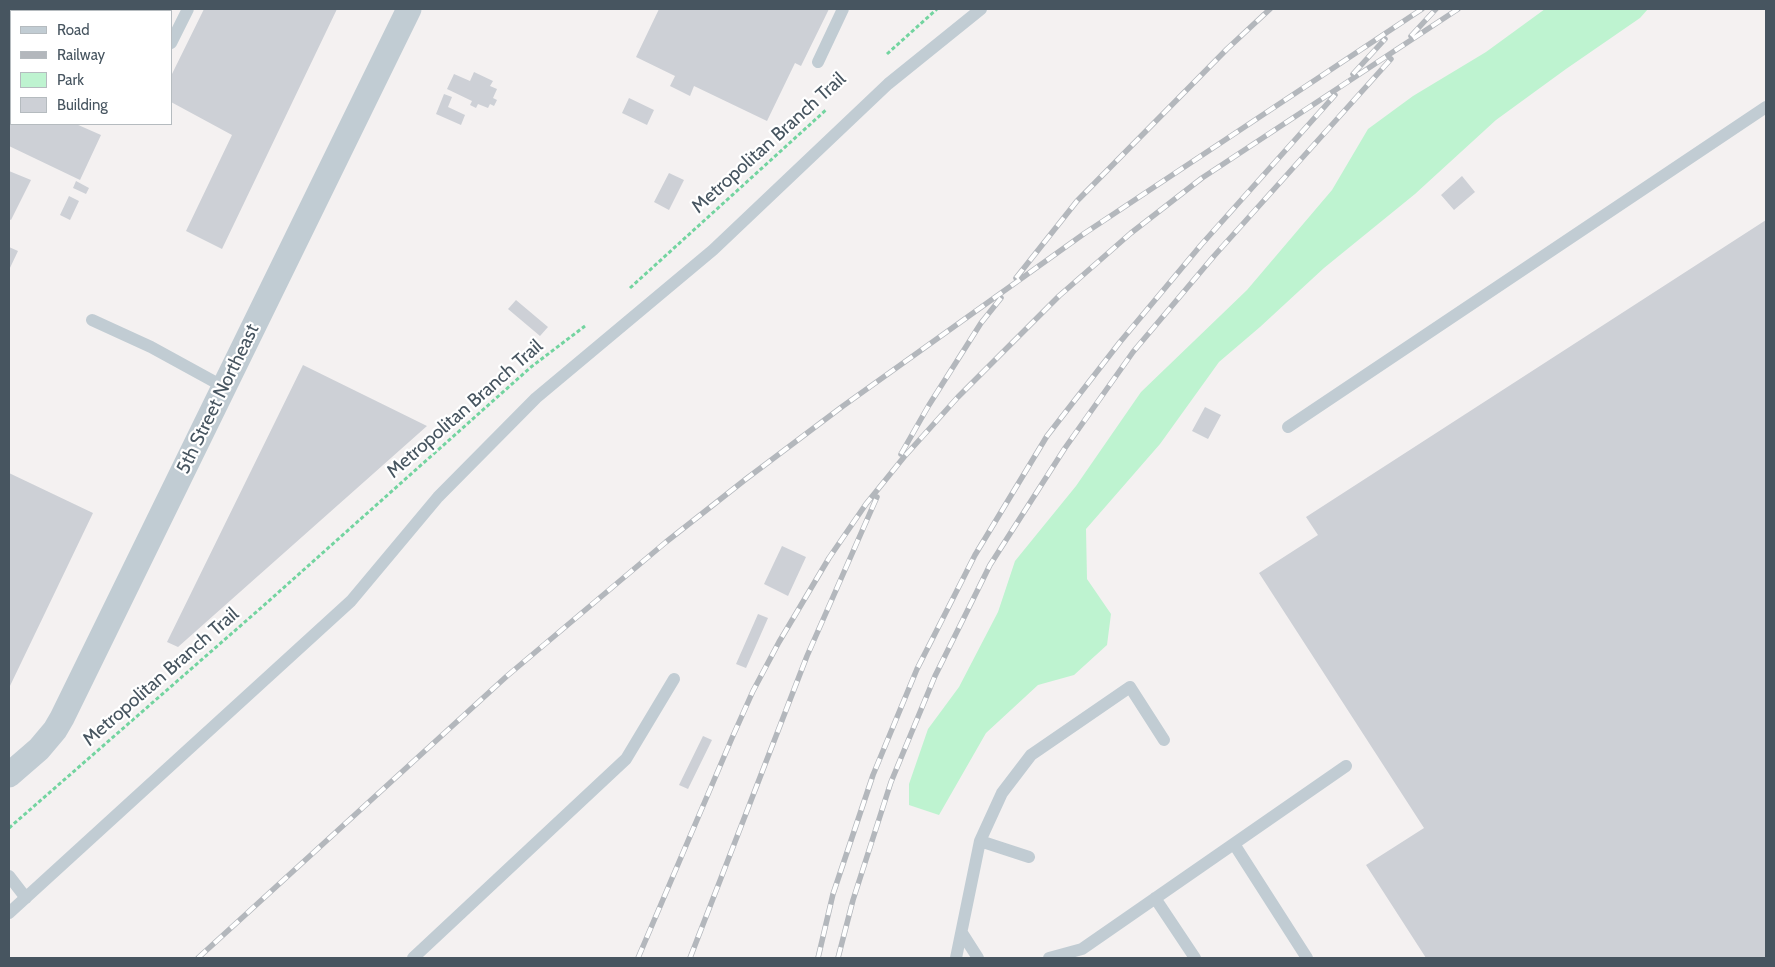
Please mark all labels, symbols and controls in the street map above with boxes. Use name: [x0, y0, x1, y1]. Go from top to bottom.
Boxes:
legend: [10, 10, 172, 125]
text: Road: [57, 21, 90, 39]
text: Railway: [57, 46, 105, 64]
street label: Metropolitan Branch Trail: [687, 68, 851, 218]
text: Park: [57, 71, 84, 89]
text: Building: [57, 96, 108, 114]
street label: 5th Street Northeast: [172, 320, 264, 478]
street label: Metropolitan Branch Trail: [382, 335, 548, 483]
street label: Metropolitan Branch Trail: [78, 603, 244, 751]

